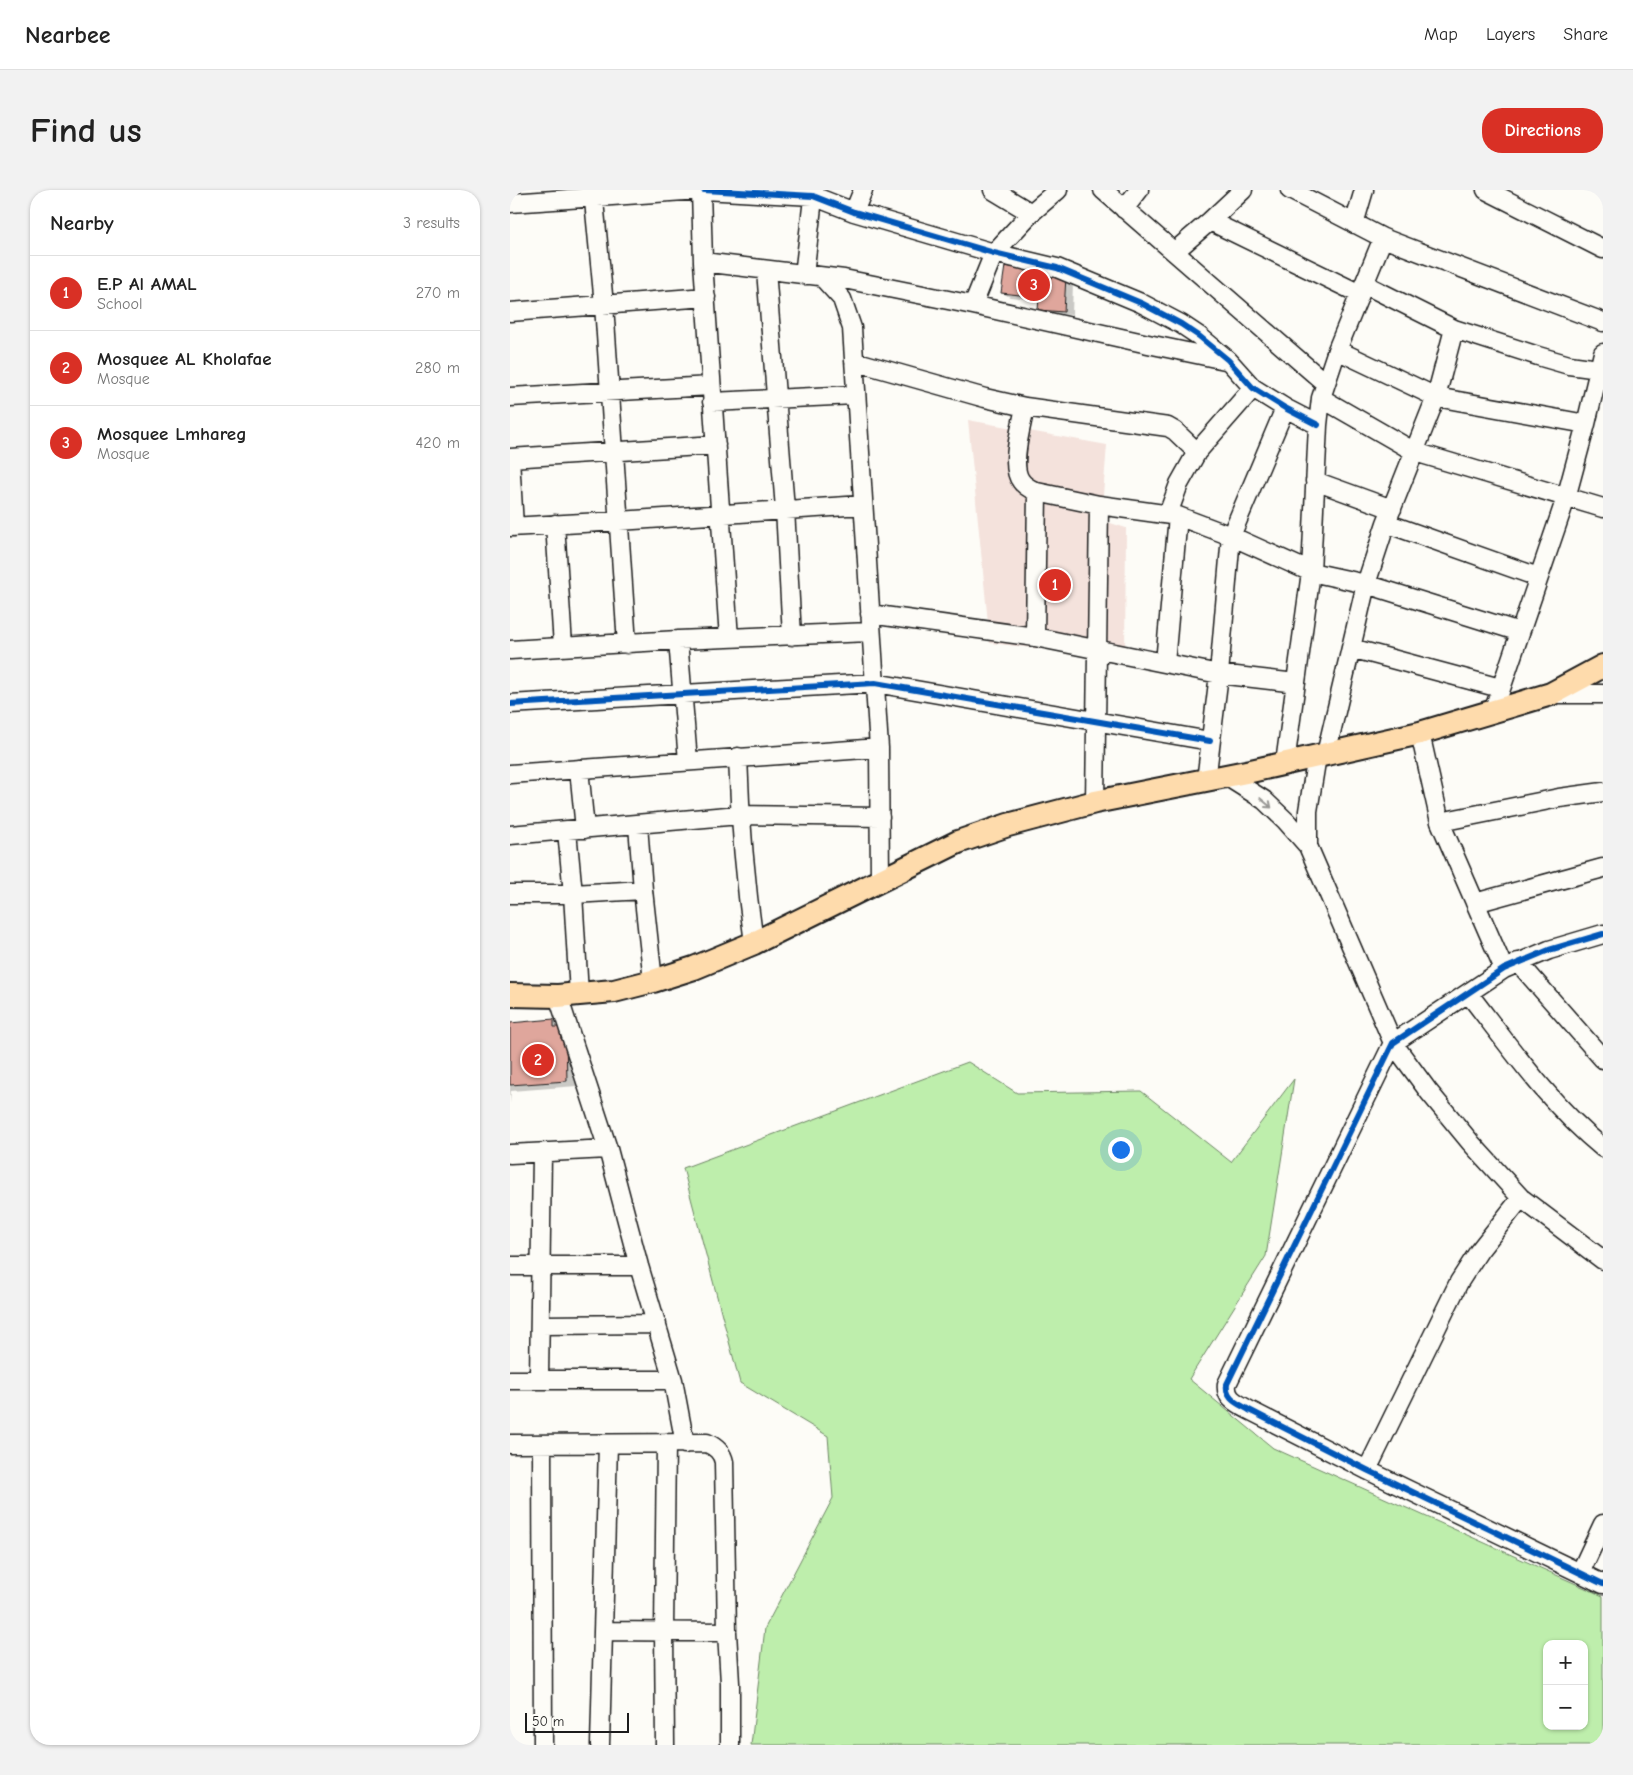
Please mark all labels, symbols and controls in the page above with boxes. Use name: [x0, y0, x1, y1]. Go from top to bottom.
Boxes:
text: Nearbee: [25, 21, 110, 49]
text: Map: [1424, 24, 1458, 45]
text: Layers: [1486, 24, 1535, 45]
text: Share: [1563, 24, 1608, 45]
button: Directions: [1482, 108, 1603, 153]
text: Find us: [30, 110, 142, 151]
text: Nearby: [50, 211, 114, 235]
text: 3 results: [403, 214, 460, 232]
pin: 3: [1018, 266, 1050, 304]
text: E.P Al AMAL: [97, 273, 197, 295]
text: 1: [63, 284, 69, 302]
text: 270 m: [416, 284, 460, 302]
text: School: [97, 295, 143, 313]
text: Mosquee AL Kholafae: [97, 348, 272, 370]
text: 2: [62, 359, 70, 377]
text: 280 m: [415, 359, 460, 377]
text: Mosque: [97, 370, 150, 388]
text: Mosquee Lmhareg: [97, 423, 247, 445]
text: 3: [62, 434, 70, 452]
text: 420 m: [416, 434, 460, 452]
text: Mosque: [97, 445, 150, 463]
pin: 1: [1039, 566, 1071, 604]
one-way arrow: [1260, 797, 1273, 808]
pin: 2: [522, 1041, 554, 1079]
your location: [1108, 1137, 1134, 1163]
map controls: [1543, 1640, 1588, 1730]
button: +: [1543, 1640, 1588, 1685]
button: −: [1543, 1685, 1588, 1730]
scale bar: [525, 1710, 629, 1733]
text: 50 m: [532, 1713, 564, 1730]

